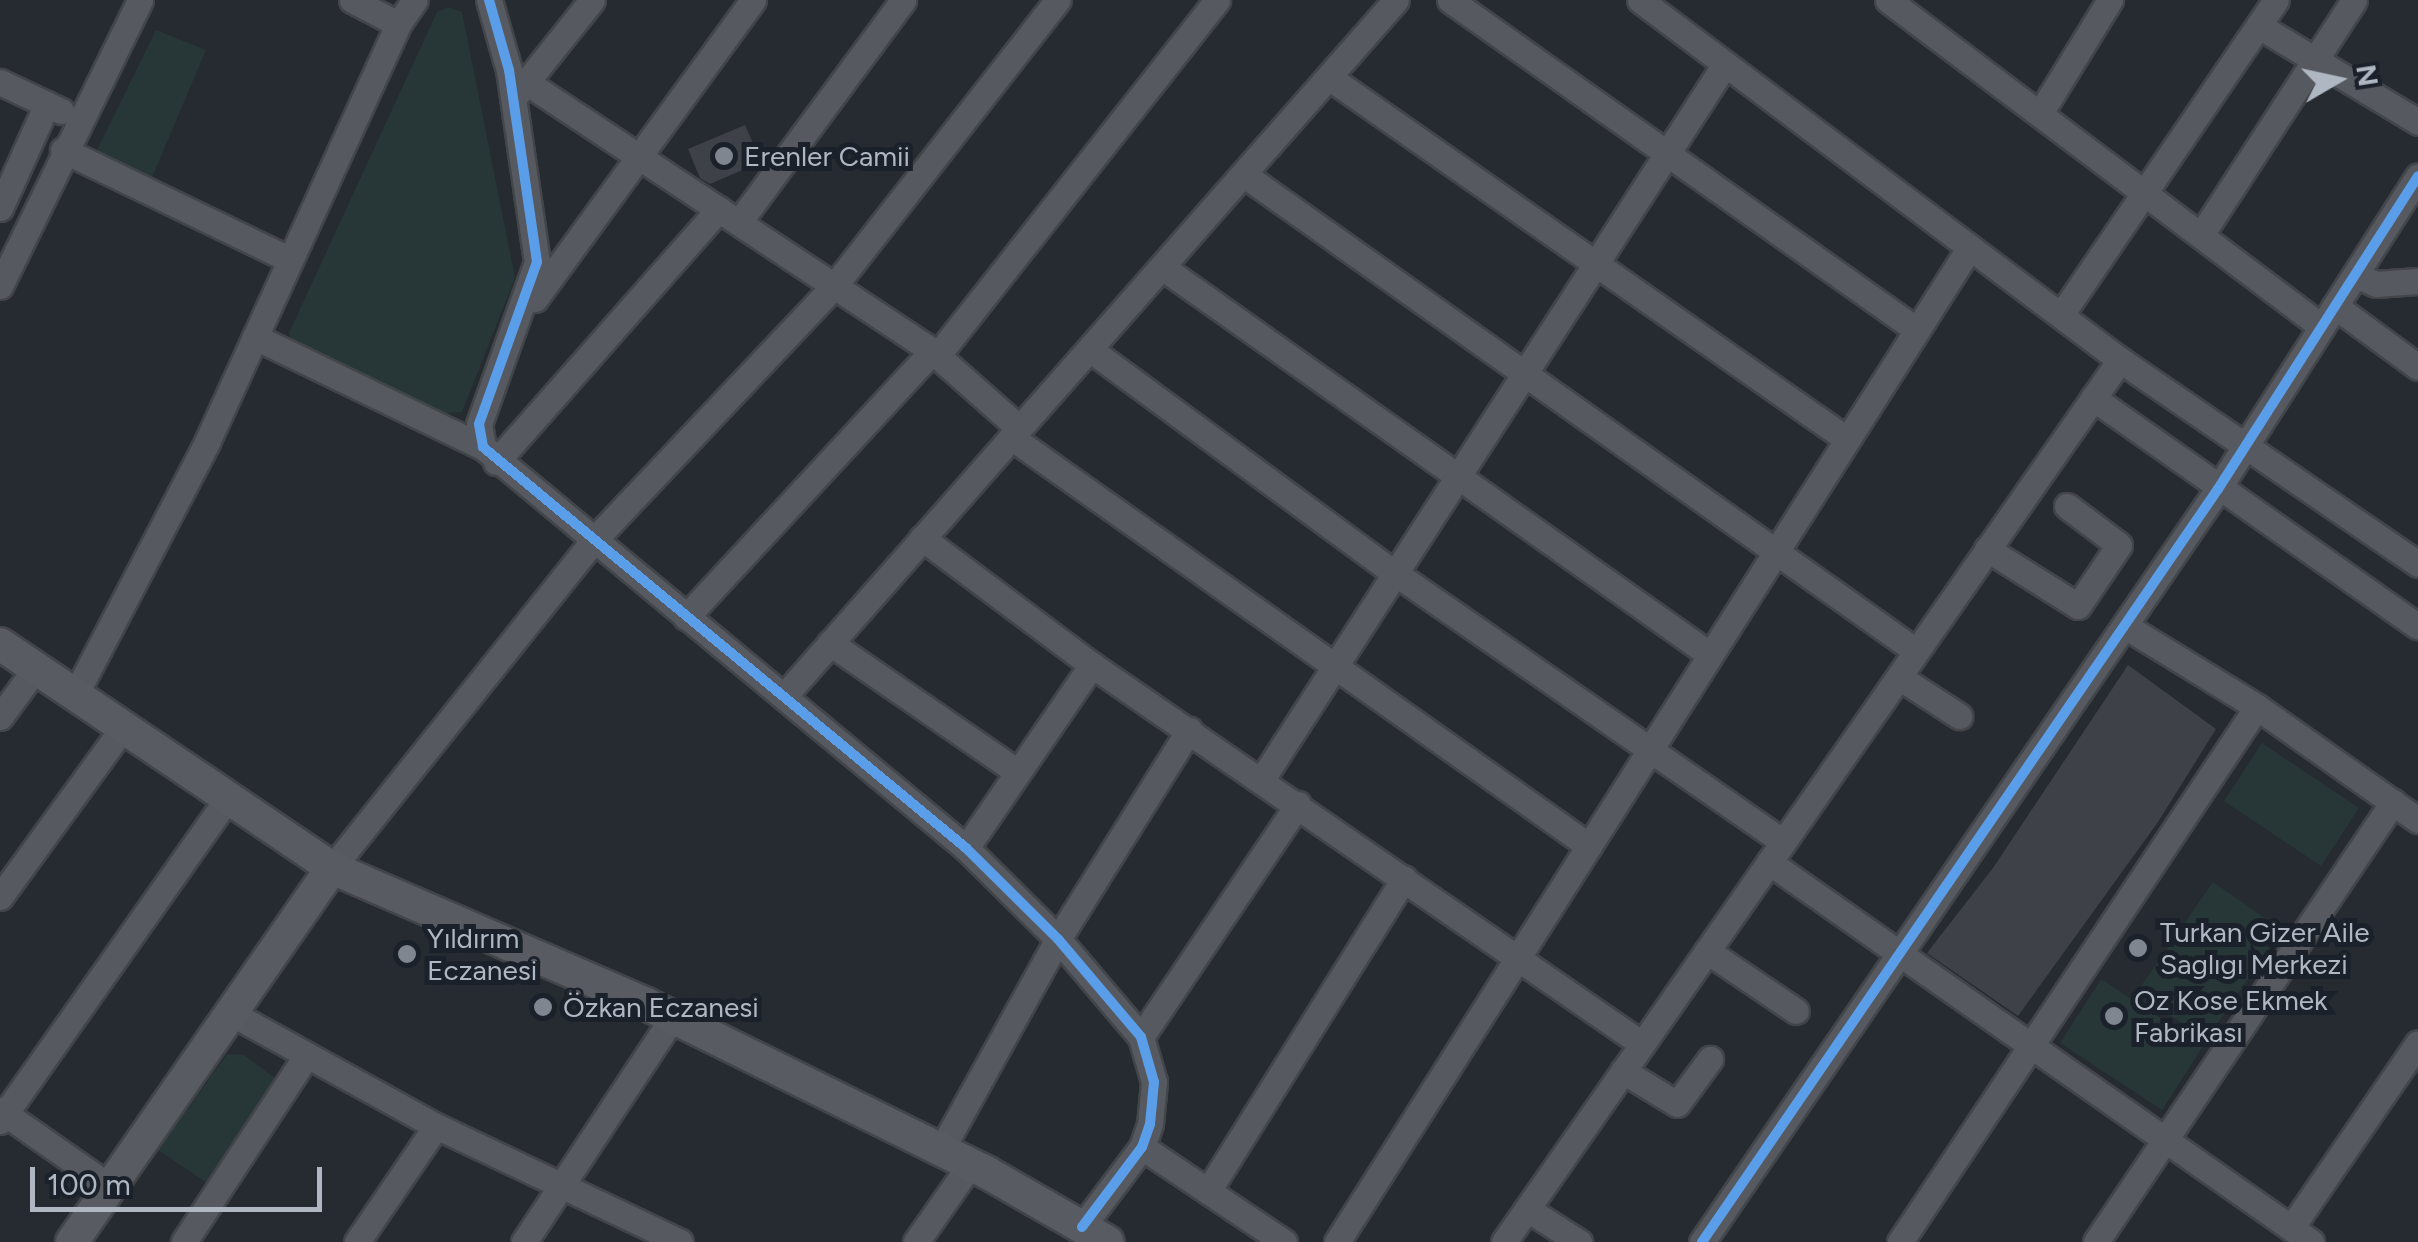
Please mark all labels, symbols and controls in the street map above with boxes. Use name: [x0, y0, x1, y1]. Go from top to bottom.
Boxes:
north arrow: [2288, 30, 2388, 130]
text: N: [2349, 62, 2386, 89]
place label: Erenler Camii: [744, 139, 910, 173]
marker: Erenler Camii: [713, 145, 735, 167]
place label: Turkan Gizer Aile Saglıgı Merkezi: [2160, 915, 2369, 981]
place label: Yıldırım Eczanesi: [427, 921, 537, 987]
marker: Turkan Gizer Aile Saglıgı Merkezi: [2125, 935, 2151, 961]
marker: Yıldırım Eczanesi: [396, 943, 418, 965]
place label: Oz Kose Ekmek Fabrikası: [2134, 983, 2328, 1049]
place label: Özkan Eczanesi: [563, 990, 759, 1024]
marker: Özkan Eczanesi: [532, 996, 554, 1018]
marker: Oz Kose Ekmek Fabrikası: [2103, 1005, 2125, 1027]
scale bar: [35, 1147, 328, 1209]
text: 100 m: [47, 1166, 131, 1203]

